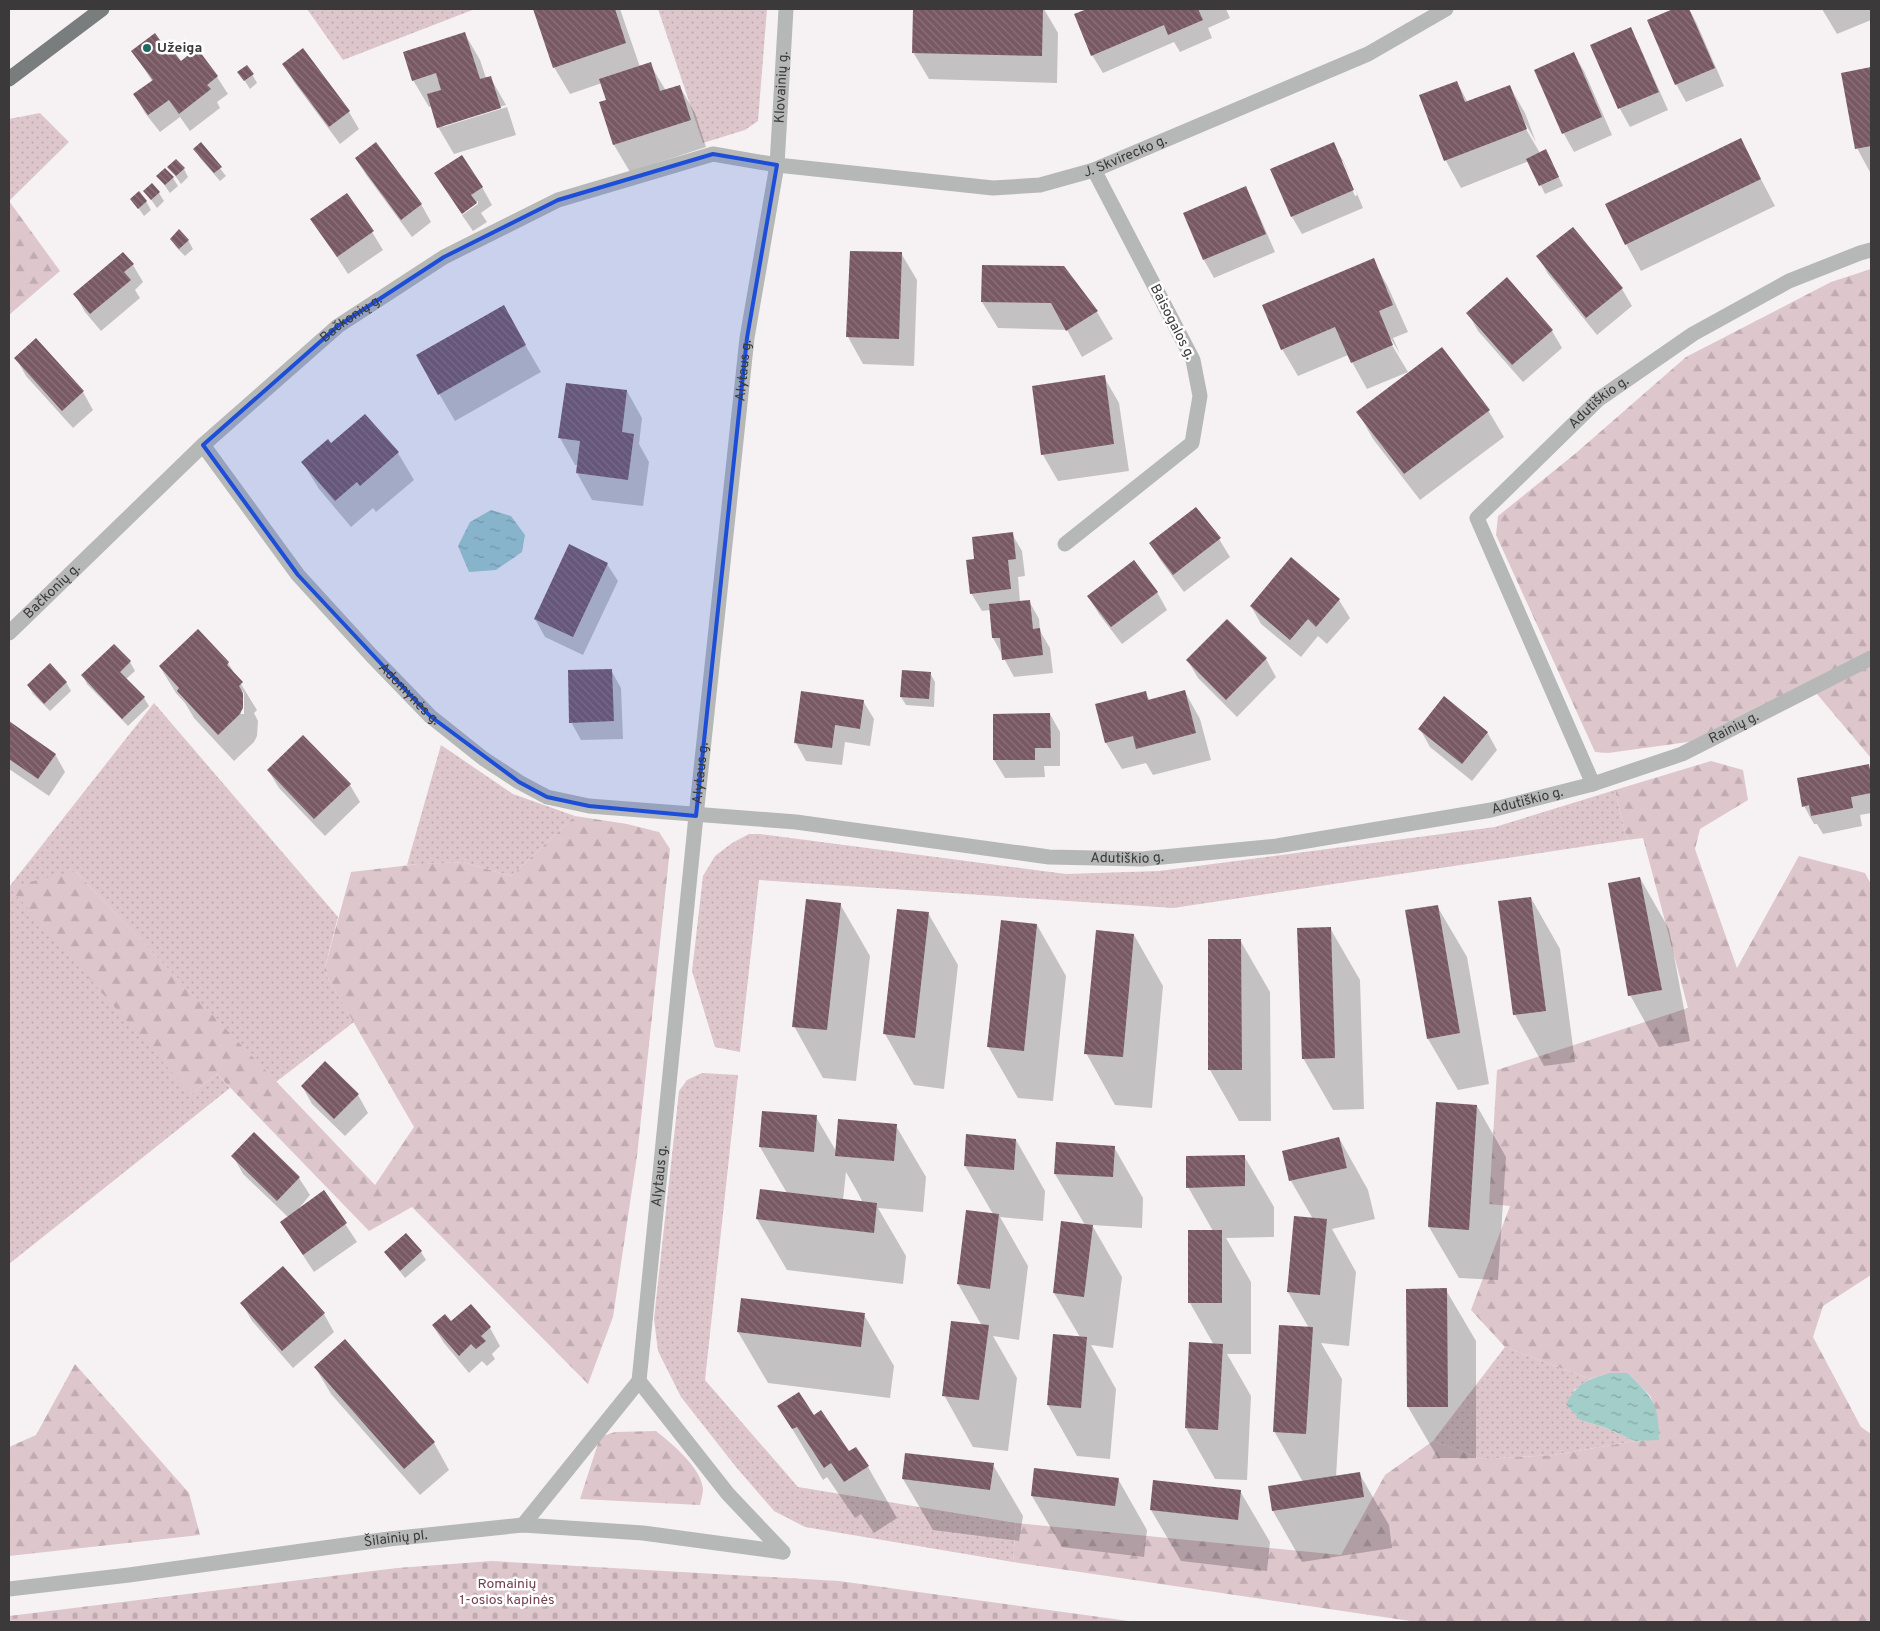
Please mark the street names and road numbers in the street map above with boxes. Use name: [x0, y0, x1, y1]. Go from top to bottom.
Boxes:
street label: Klovainių g.: [771, 51, 792, 124]
street label: J. Skvirecko g.: [1082, 132, 1170, 181]
street label: Baisogalos g.: [1146, 282, 1198, 362]
street label: Bačkonių g.: [316, 291, 385, 346]
street label: Alytaus g.: [732, 339, 755, 402]
street label: Adutiškio g.: [1565, 372, 1632, 432]
street label: Bačkonių g.: [20, 560, 84, 623]
street label: Adomynės g.: [375, 659, 443, 729]
street label: Rainių g.: [1706, 708, 1762, 747]
street label: Alytaus g.: [689, 741, 712, 805]
street label: Adutiškio g.: [1490, 783, 1565, 818]
street label: Adutiškio g.: [1090, 848, 1165, 867]
street label: Alytaus g.: [648, 1144, 671, 1208]
street label: Šilainių pl.: [363, 1527, 428, 1551]

